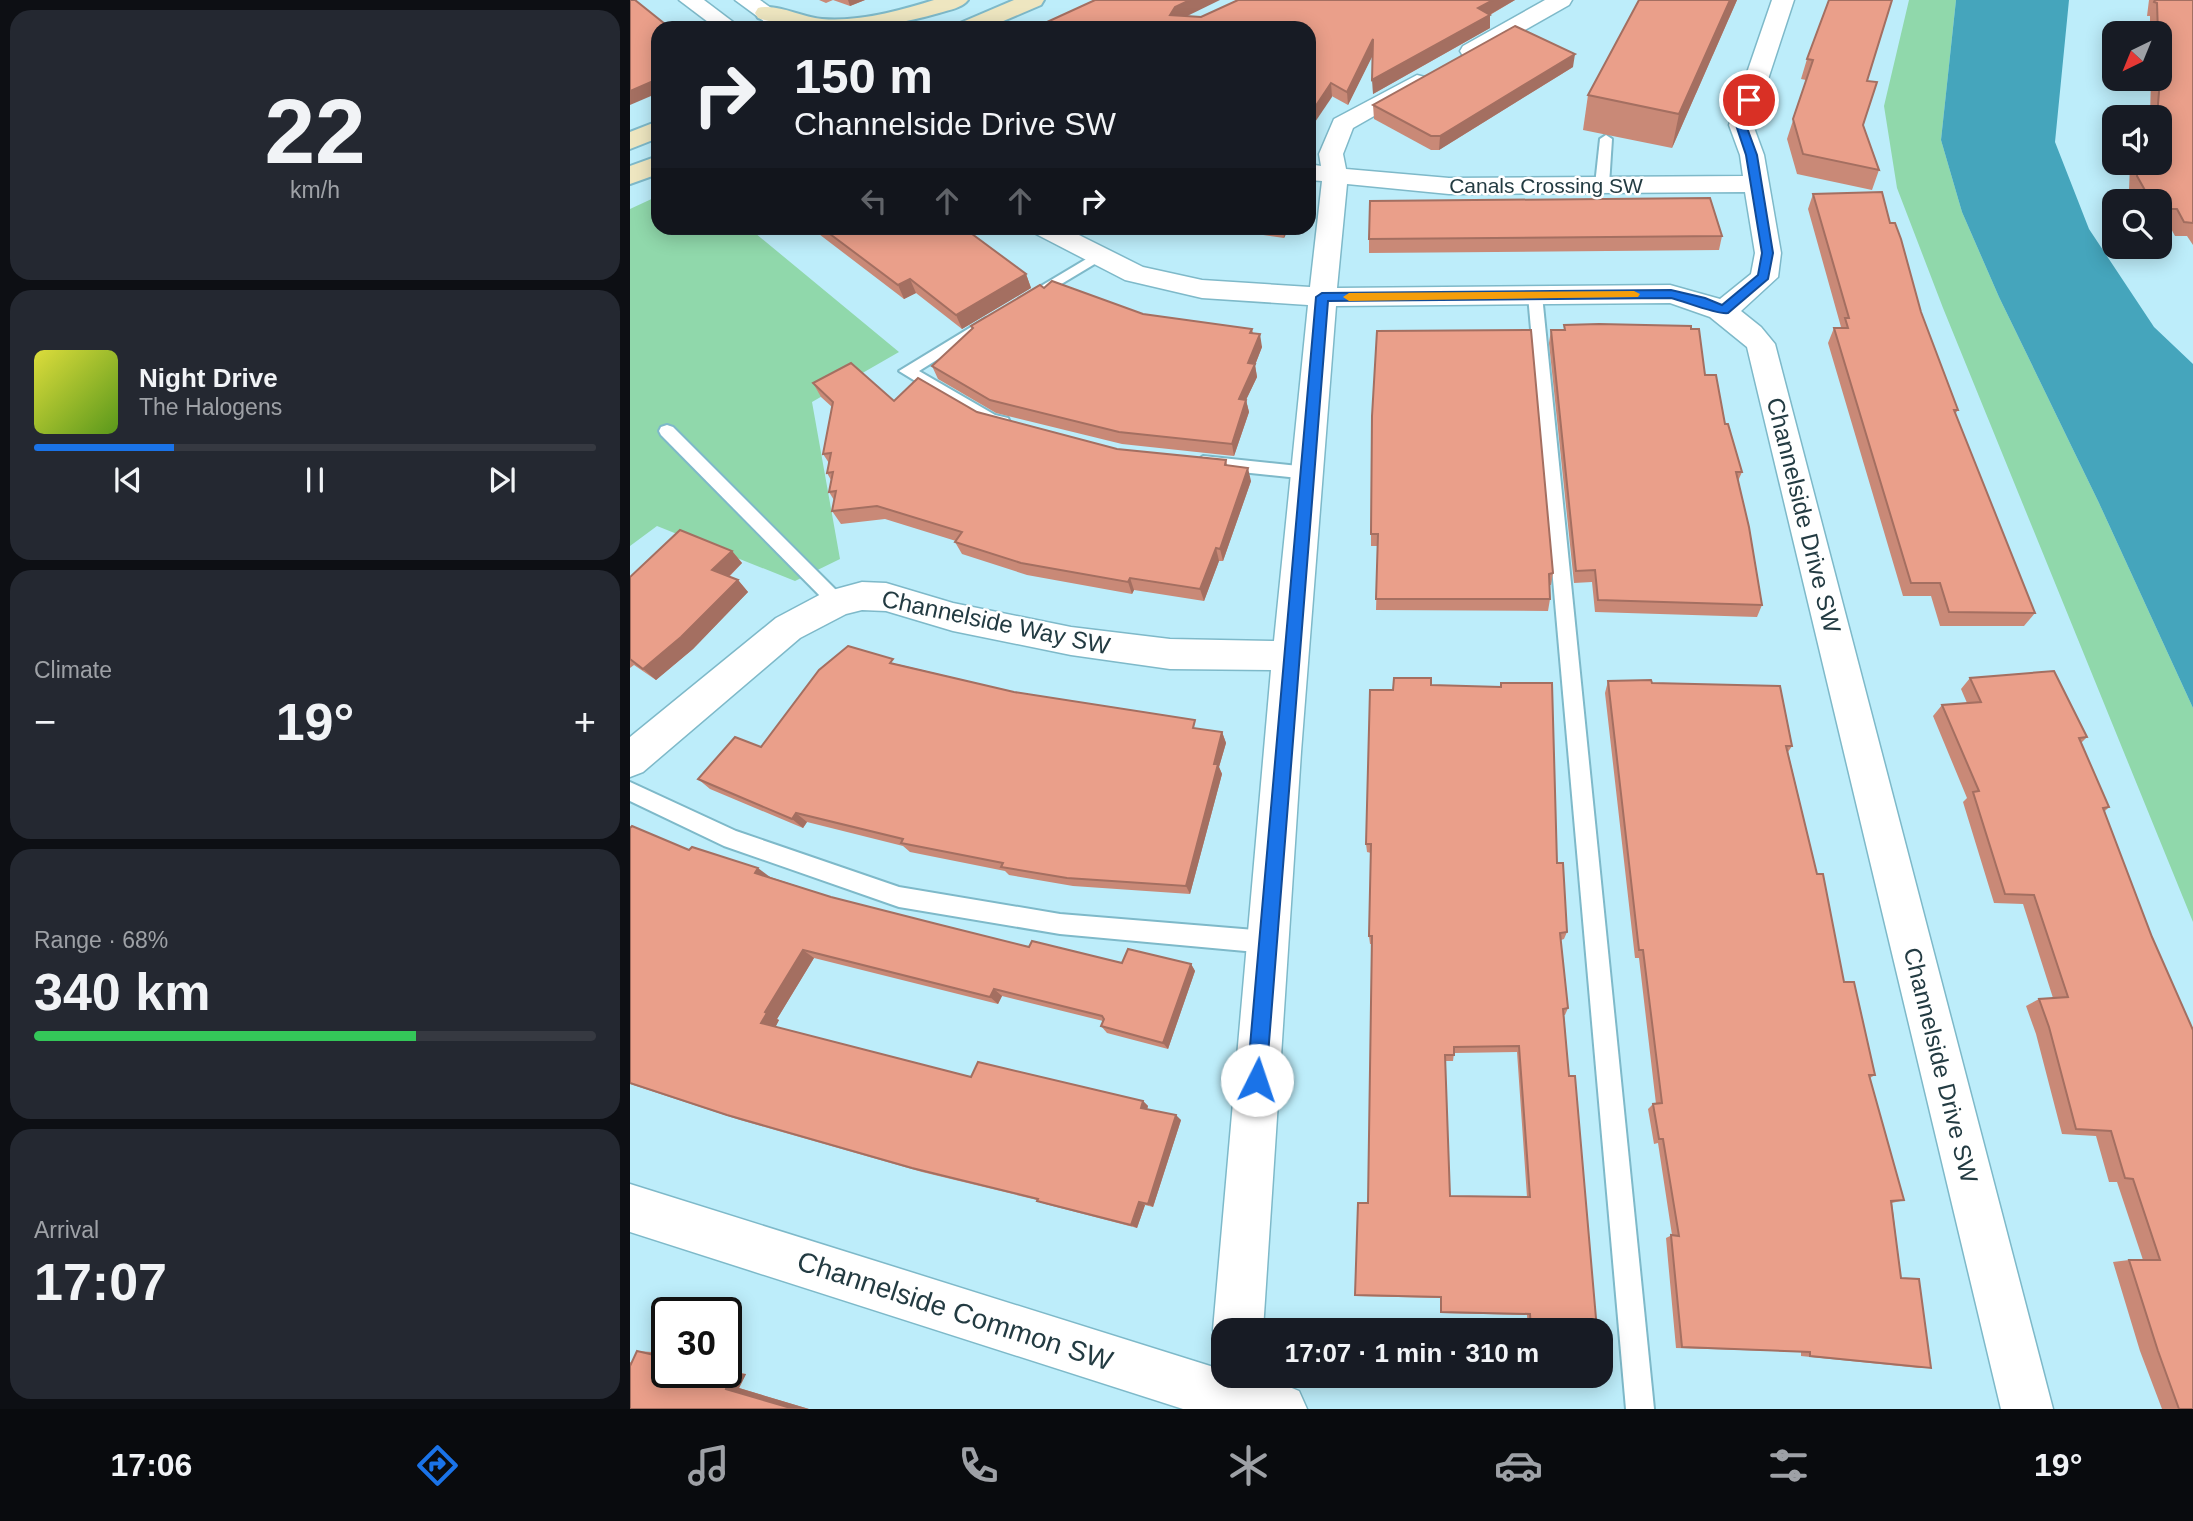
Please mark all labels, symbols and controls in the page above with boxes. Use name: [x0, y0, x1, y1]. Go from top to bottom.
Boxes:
north arrow: [2102, 21, 2172, 91]
map controls: [2102, 21, 2172, 259]
icon: right: [679, 49, 770, 140]
text: 150 m: [794, 49, 933, 103]
pin: [1719, 70, 1779, 130]
text: 22: [264, 81, 366, 182]
icon: arrive: [1730, 81, 1768, 119]
button: sound: [2102, 105, 2172, 175]
text: Channelside Drive SW: [794, 106, 1116, 142]
street label: Canals Crossing SW: [1449, 174, 1643, 197]
text: km/h: [290, 177, 340, 203]
icon: left: [855, 182, 893, 220]
icon: ahead: [928, 182, 966, 220]
icon: ahead: [1001, 182, 1039, 220]
icon: right: [1074, 182, 1112, 220]
button: search: [2102, 189, 2172, 259]
text: Night Drive: [139, 363, 278, 393]
text: The Halogens: [139, 394, 282, 420]
street label: Channelside Drive SW: [1762, 395, 1846, 636]
icon: previous: [109, 461, 147, 499]
icon: pause: [296, 461, 334, 499]
icon: next: [483, 461, 521, 499]
street label: Channelside Way SW: [879, 585, 1113, 659]
text: Climate: [34, 657, 112, 683]
text: 19°: [276, 693, 354, 751]
text: −: [34, 701, 56, 743]
text: +: [574, 701, 596, 743]
text: Range · 68%: [34, 927, 168, 953]
street label: Channelside Drive SW: [1899, 945, 1983, 1186]
text: 340 km: [34, 963, 210, 1021]
position arrow: [1220, 1043, 1294, 1117]
text: Arrival: [34, 1217, 99, 1243]
street label: Channelside Common SW: [793, 1245, 1117, 1377]
text: 17:07: [34, 1253, 167, 1311]
speed limit sign: 30: [651, 1297, 742, 1388]
text: 17:07 · 1 min · 310 m: [1285, 1338, 1539, 1368]
icon: directions: [413, 1441, 462, 1490]
icon: music: [684, 1441, 733, 1490]
icon: phone: [954, 1441, 1003, 1490]
icon: climate: [1224, 1441, 1273, 1490]
icon: car: [1494, 1441, 1543, 1490]
icon: filters: [1764, 1441, 1813, 1490]
text: 17:06: [111, 1447, 192, 1483]
text: 19°: [2034, 1447, 2082, 1483]

